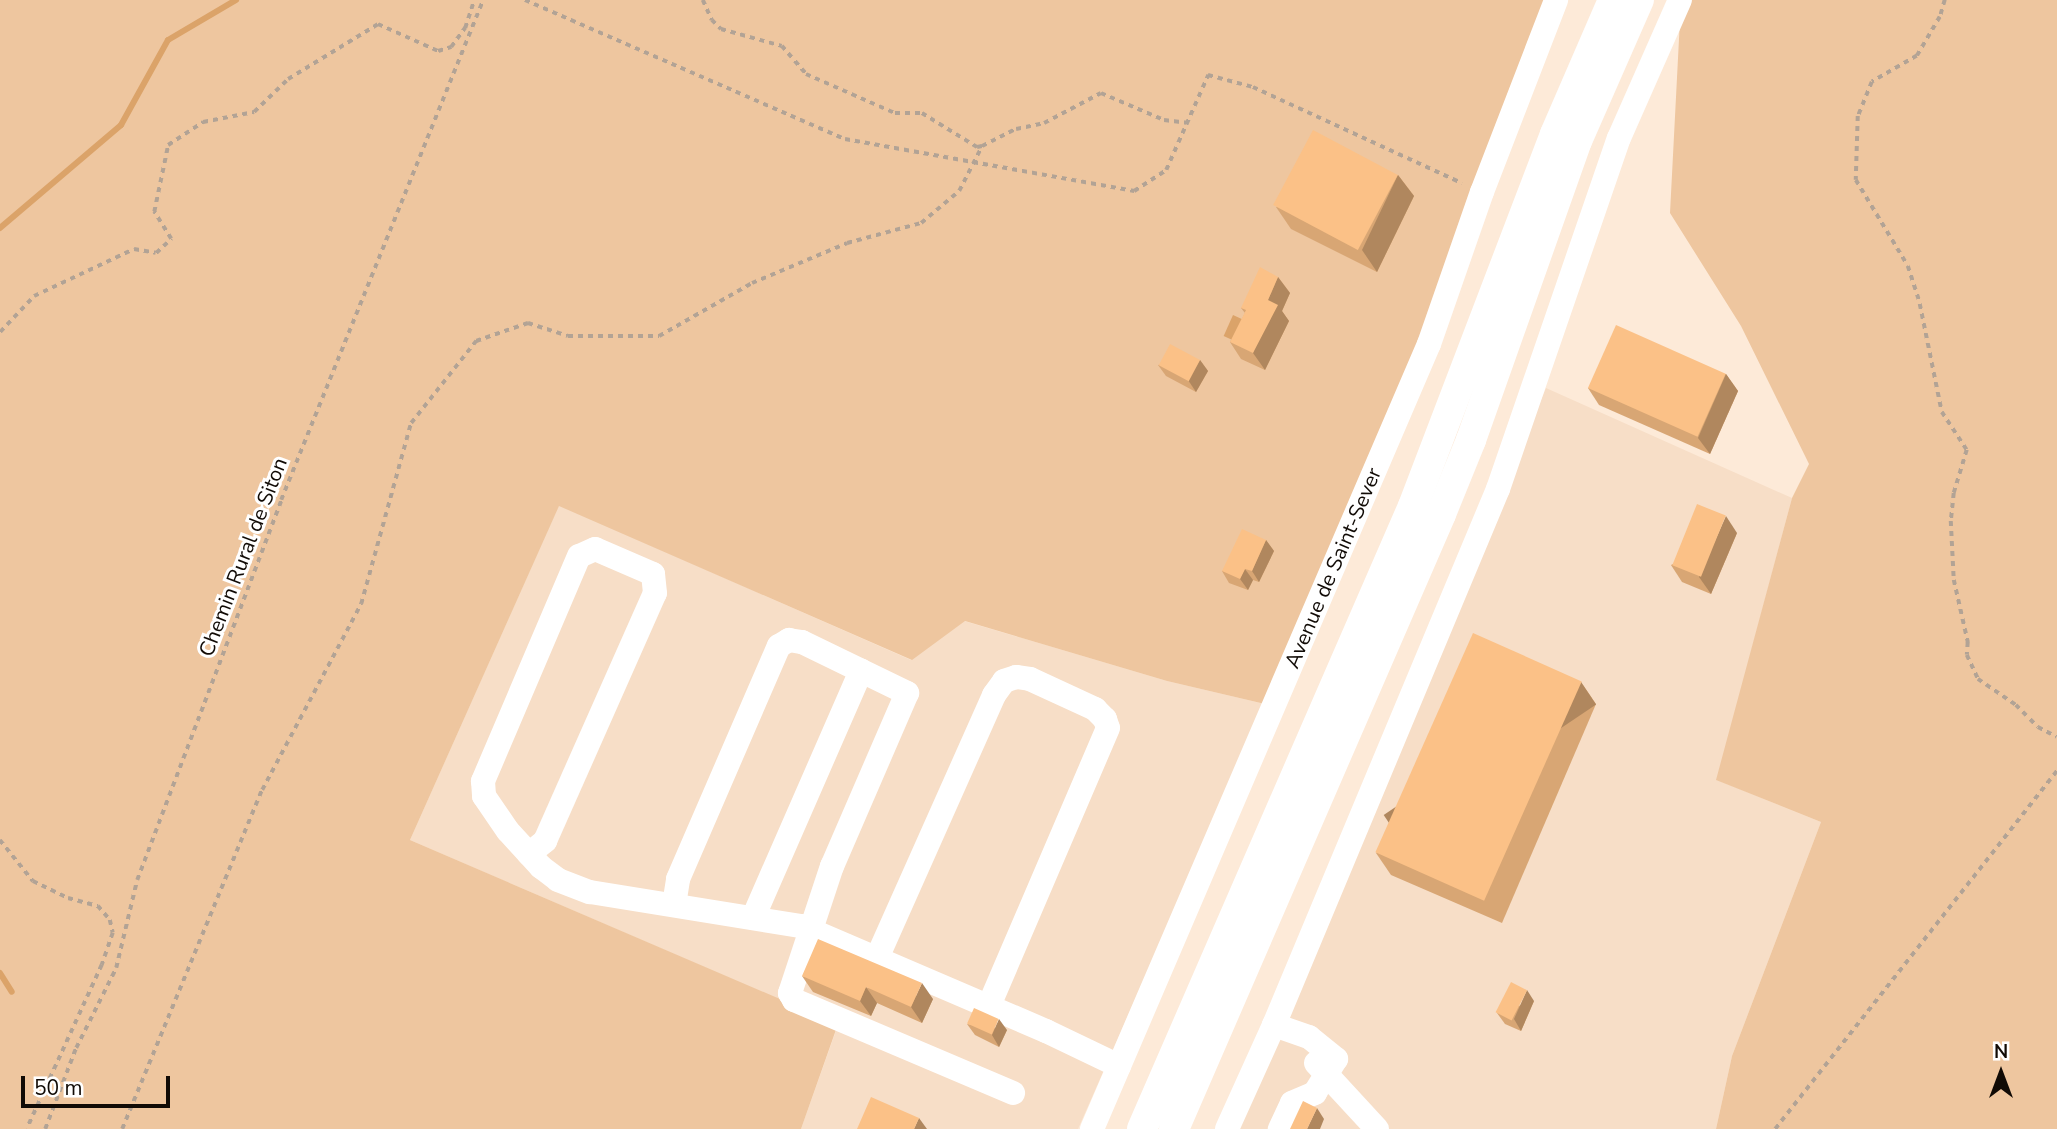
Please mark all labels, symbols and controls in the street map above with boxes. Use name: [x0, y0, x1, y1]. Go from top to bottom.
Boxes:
street label: Chemin Rural de Siton: [193, 454, 293, 660]
street label: Avenue de Saint-Sever: [1279, 464, 1387, 672]
north arrow: [1966, 1038, 2036, 1108]
text: N: [1994, 1039, 2008, 1065]
scale bar: [24, 1062, 173, 1106]
text: 50 m: [34, 1074, 83, 1102]

